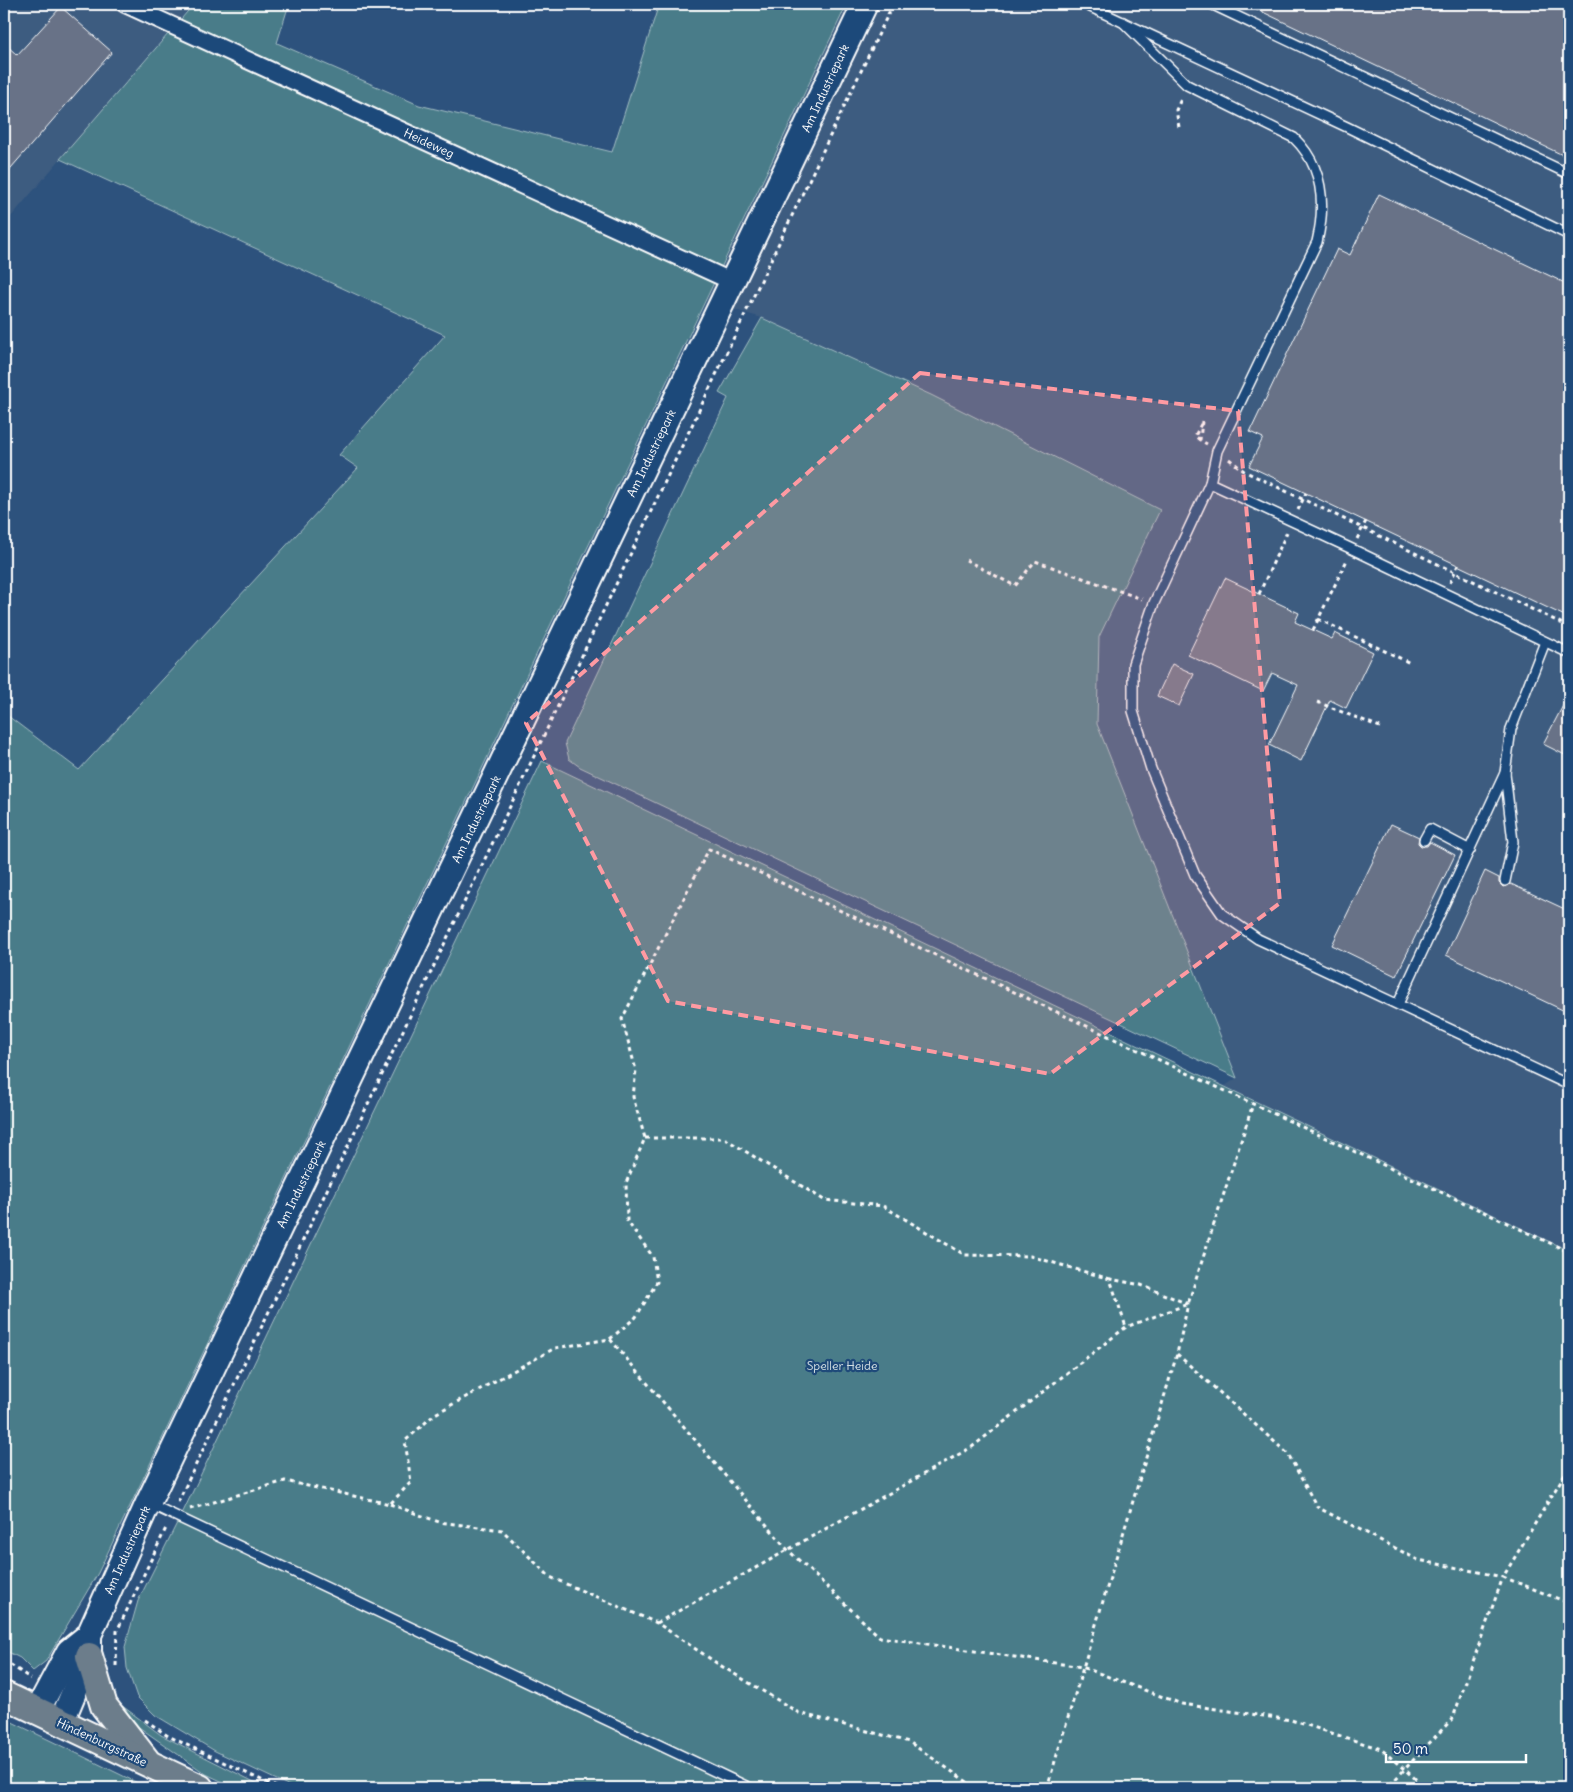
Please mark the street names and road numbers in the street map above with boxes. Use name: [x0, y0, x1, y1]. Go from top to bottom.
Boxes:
street label: Am Industriepark: [798, 42, 852, 134]
street label: Heideweg: [401, 125, 457, 161]
street label: Am Industriepark: [623, 407, 679, 499]
street label: Am Industriepark: [448, 773, 504, 865]
street label: Am Industriepark: [273, 1138, 329, 1230]
street label: Am Industriepark: [101, 1503, 153, 1597]
street label: Hindenburgstraße: [54, 1715, 150, 1769]

